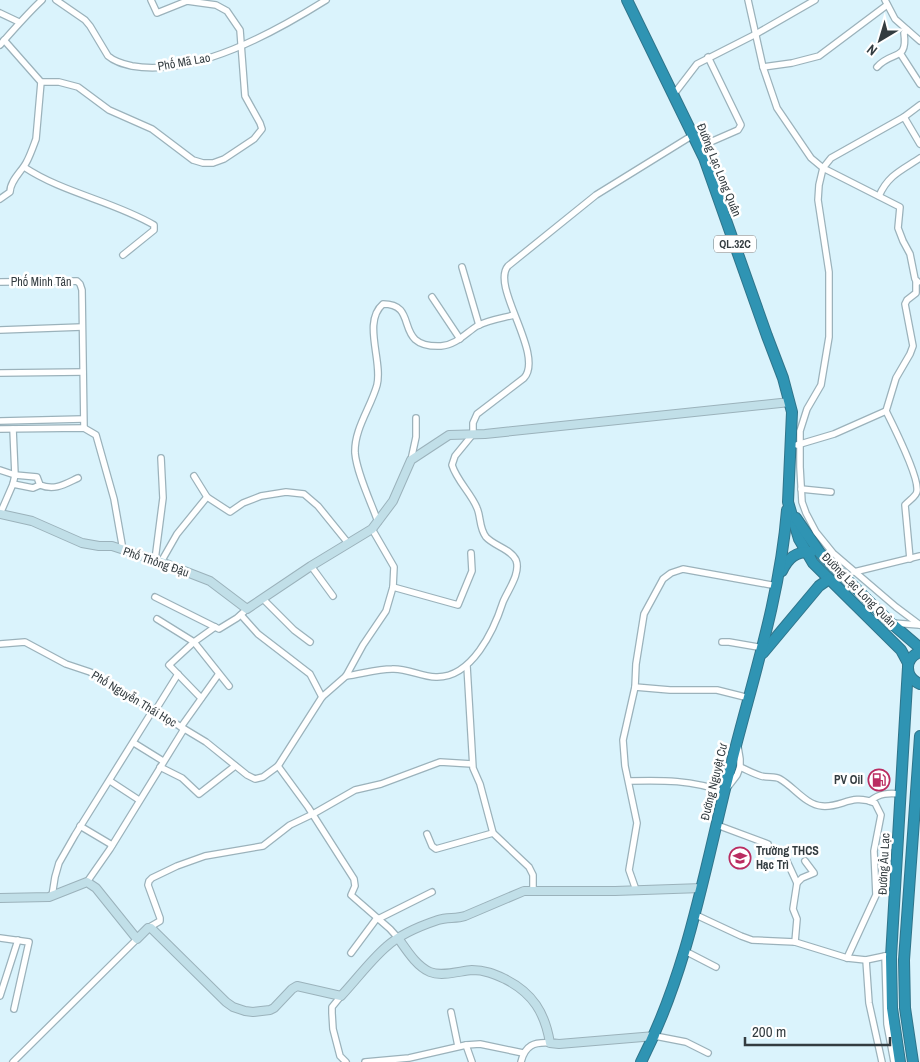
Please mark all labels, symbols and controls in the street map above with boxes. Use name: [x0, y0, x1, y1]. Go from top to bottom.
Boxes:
north arrow: [855, 15, 905, 65]
text: N: [863, 41, 881, 60]
street label: Phố Mã Lao: [156, 50, 212, 74]
street label: Đường Lạc Long Quân: [693, 121, 745, 219]
road number: QL.32C: [714, 235, 756, 252]
street label: Phố Minh Tân: [11, 274, 71, 290]
street label: Phố Thông Đậu: [121, 543, 191, 581]
street label: Đường Lạc Long Quân: [818, 549, 900, 631]
street label: Phố Nguyễn Thái Học: [88, 667, 180, 731]
street label: Đường Nguyệt Cư: [697, 742, 731, 822]
fuel station icon: PV Oil: [867, 768, 891, 792]
place label: PV Oil: [834, 772, 863, 788]
street label: Đường Âu Lạc: [874, 833, 894, 895]
place label: Trường THCS Hạc Trì: [756, 843, 819, 873]
school or university icon: Trường THCS Hạc Trì: [728, 846, 752, 870]
scale bar: [745, 1014, 890, 1046]
text: 200 m: [752, 1021, 786, 1042]

